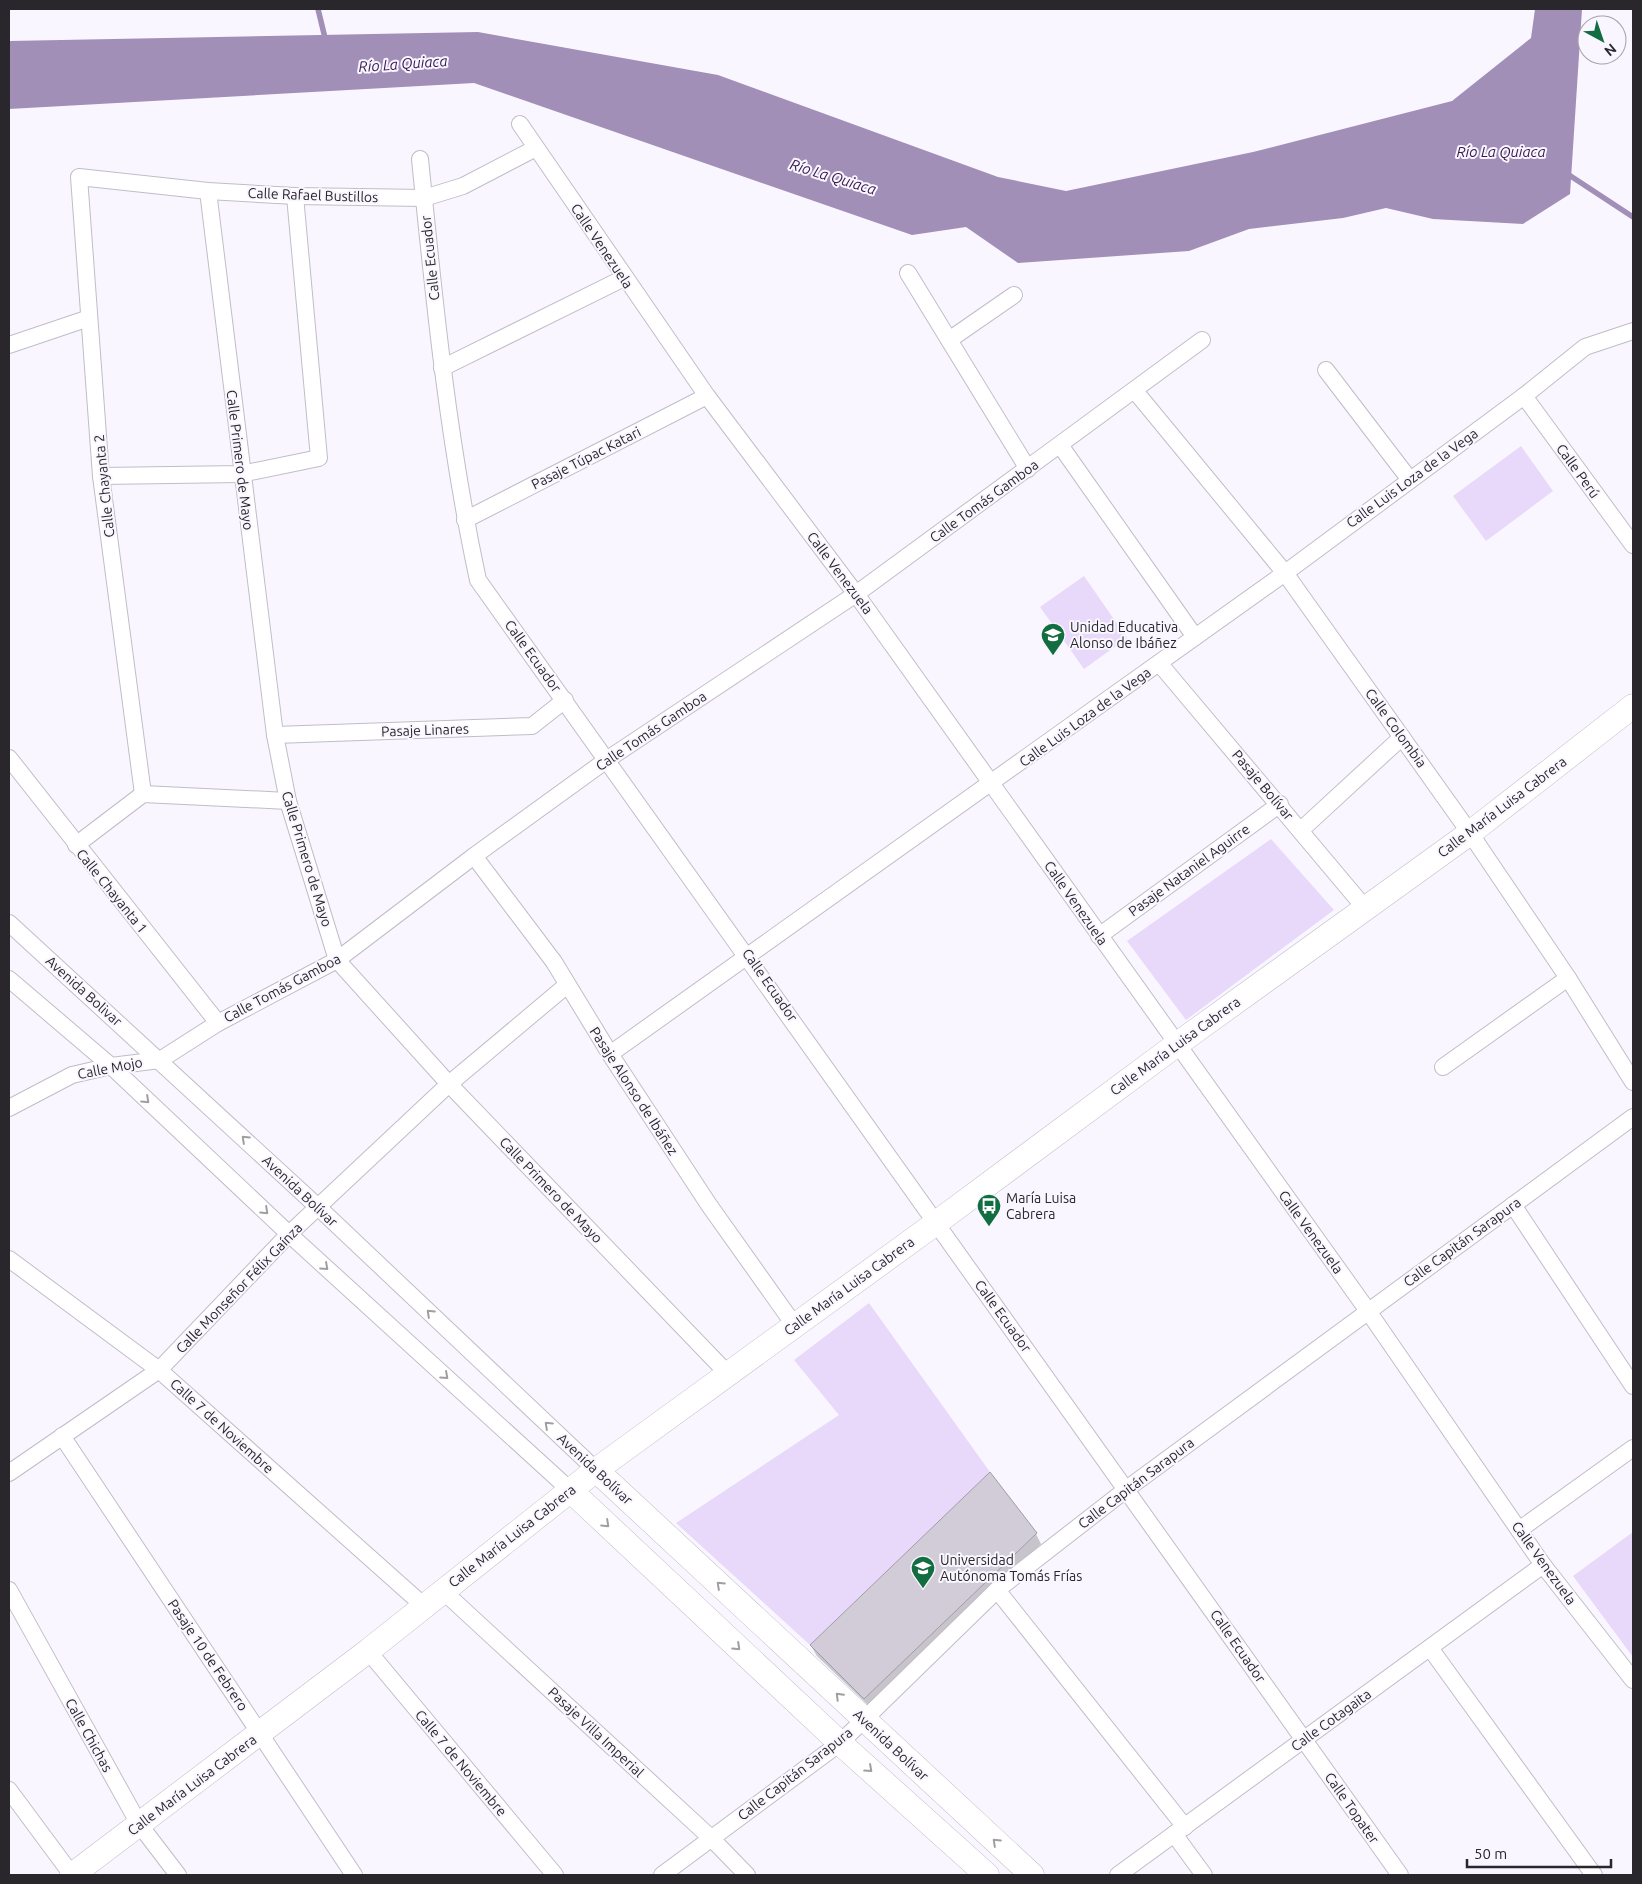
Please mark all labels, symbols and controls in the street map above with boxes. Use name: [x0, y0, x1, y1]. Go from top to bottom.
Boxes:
north arrow: [1577, 15, 1627, 65]
text: N: [1601, 40, 1620, 59]
water label: Río La Quiaca: [358, 52, 448, 76]
water label: Río La Quiaca: [1456, 143, 1546, 161]
water label: Río La Quiaca: [788, 155, 878, 199]
street label: Calle Rafael Bustillos: [247, 185, 379, 205]
street label: Calle Venezuela: [568, 201, 636, 291]
street label: Calle Ecuador: [418, 214, 442, 301]
street label: Calle Primero de Mayo: [223, 389, 257, 531]
street label: Pasaje Túpac Katari: [529, 423, 643, 493]
street label: Calle Luis Loza de la Vega: [1343, 425, 1481, 531]
street label: Calle Chayanta 2: [91, 434, 117, 538]
street label: Calle Perú: [1553, 441, 1603, 501]
street label: Calle Tomás Gamboa: [927, 456, 1041, 546]
street label: Calle Venezuela: [804, 529, 876, 617]
street label: Calle Ecuador: [501, 617, 565, 696]
place label: Unidad Educativa Alonso de Ibáñez: [1070, 619, 1178, 651]
school or university icon: Unidad Educativa Alonso de Ibáñez: [1040, 622, 1066, 656]
street label: Calle Luis Loza de la Vega: [1016, 664, 1154, 770]
street label: Calle Colombia: [1362, 685, 1430, 771]
street label: Calle Tomás Gamboa: [593, 688, 709, 774]
street label: Pasaje Linares: [381, 720, 469, 740]
street label: Pasaje Bolívar: [1229, 747, 1297, 824]
street label: Calle María Luisa Cabrera: [1434, 753, 1570, 861]
street label: Calle Primero de Mayo: [279, 789, 335, 929]
street label: Pasaje Nataniel Aguirre: [1125, 821, 1253, 919]
street label: Calle Chayanta 1: [73, 846, 151, 936]
street label: Calle Venezuela: [1041, 858, 1111, 948]
street label: Calle Ecuador: [739, 945, 801, 1025]
street label: Calle Tomás Gamboa: [221, 950, 343, 1026]
street label: Avenida Bolivar: [43, 953, 126, 1030]
street label: Calle María Luisa Cabrera: [1107, 993, 1243, 1099]
street label: Pasaje Alonso de Ibáñez: [587, 1024, 681, 1158]
street label: Calle Mojo: [76, 1054, 144, 1082]
one-way arrow: [141, 1094, 150, 1103]
street label: Calle Primero de Mayo: [496, 1134, 606, 1246]
one-way arrow: [241, 1136, 250, 1145]
street label: Avenida Bolívar: [259, 1152, 341, 1230]
street label: Calle Venezuela: [1275, 1187, 1347, 1277]
place label: María Luisa Cabrera: [1006, 1190, 1076, 1222]
bus stop icon: María Luisa Cabrera: [976, 1193, 1002, 1227]
street label: Calle Capitán Sarapura: [1400, 1194, 1524, 1290]
one-way arrow: [259, 1205, 268, 1214]
street label: Calle Monseñor Félix Gaínza: [173, 1220, 305, 1356]
street label: Calle María Luisa Cabrera: [781, 1233, 917, 1339]
one-way arrow: [319, 1261, 328, 1270]
street label: Calle Ecuador: [971, 1277, 1035, 1356]
one-way arrow: [427, 1310, 436, 1319]
one-way arrow: [439, 1370, 448, 1379]
street label: Calle 7 de Noviembre: [167, 1375, 277, 1477]
one-way arrow: [544, 1422, 553, 1431]
street label: Avenida Bolívar: [554, 1430, 636, 1508]
street label: Calle Capitán Sarapura: [1075, 1434, 1197, 1532]
street label: Calle María Luisa Cabrera: [445, 1481, 579, 1591]
one-way arrow: [600, 1518, 609, 1527]
street label: Calle Venezuela: [1508, 1518, 1580, 1608]
place label: Universidad Autónoma Tomás Frías: [940, 1552, 1082, 1584]
school or university icon: Universidad Autónoma Tomás Frías: [910, 1555, 936, 1589]
one-way arrow: [717, 1581, 726, 1590]
street label: Pasaje 10 de Febrero: [165, 1596, 251, 1714]
street label: Calle Ecuador: [1207, 1606, 1269, 1686]
one-way arrow: [732, 1641, 741, 1650]
street label: Pasaje Villa Imperial: [545, 1684, 647, 1781]
street label: Calle Cotagaita: [1288, 1686, 1374, 1754]
one-way arrow: [835, 1693, 844, 1702]
street label: Calle Chichas: [62, 1695, 116, 1775]
street label: Avenida Bolívar: [850, 1706, 932, 1784]
street label: Calle 7 de Noviembre: [412, 1707, 510, 1819]
street label: Calle Capitán Sarapura: [735, 1724, 855, 1824]
street label: Calle María Luisa Cabrera: [124, 1731, 260, 1839]
one-way arrow: [864, 1763, 873, 1772]
street label: Calle Topater: [1322, 1769, 1383, 1847]
scale bar: [1467, 1836, 1611, 1868]
one-way arrow: [993, 1839, 1002, 1848]
text: 50 m: [1474, 1845, 1507, 1862]

